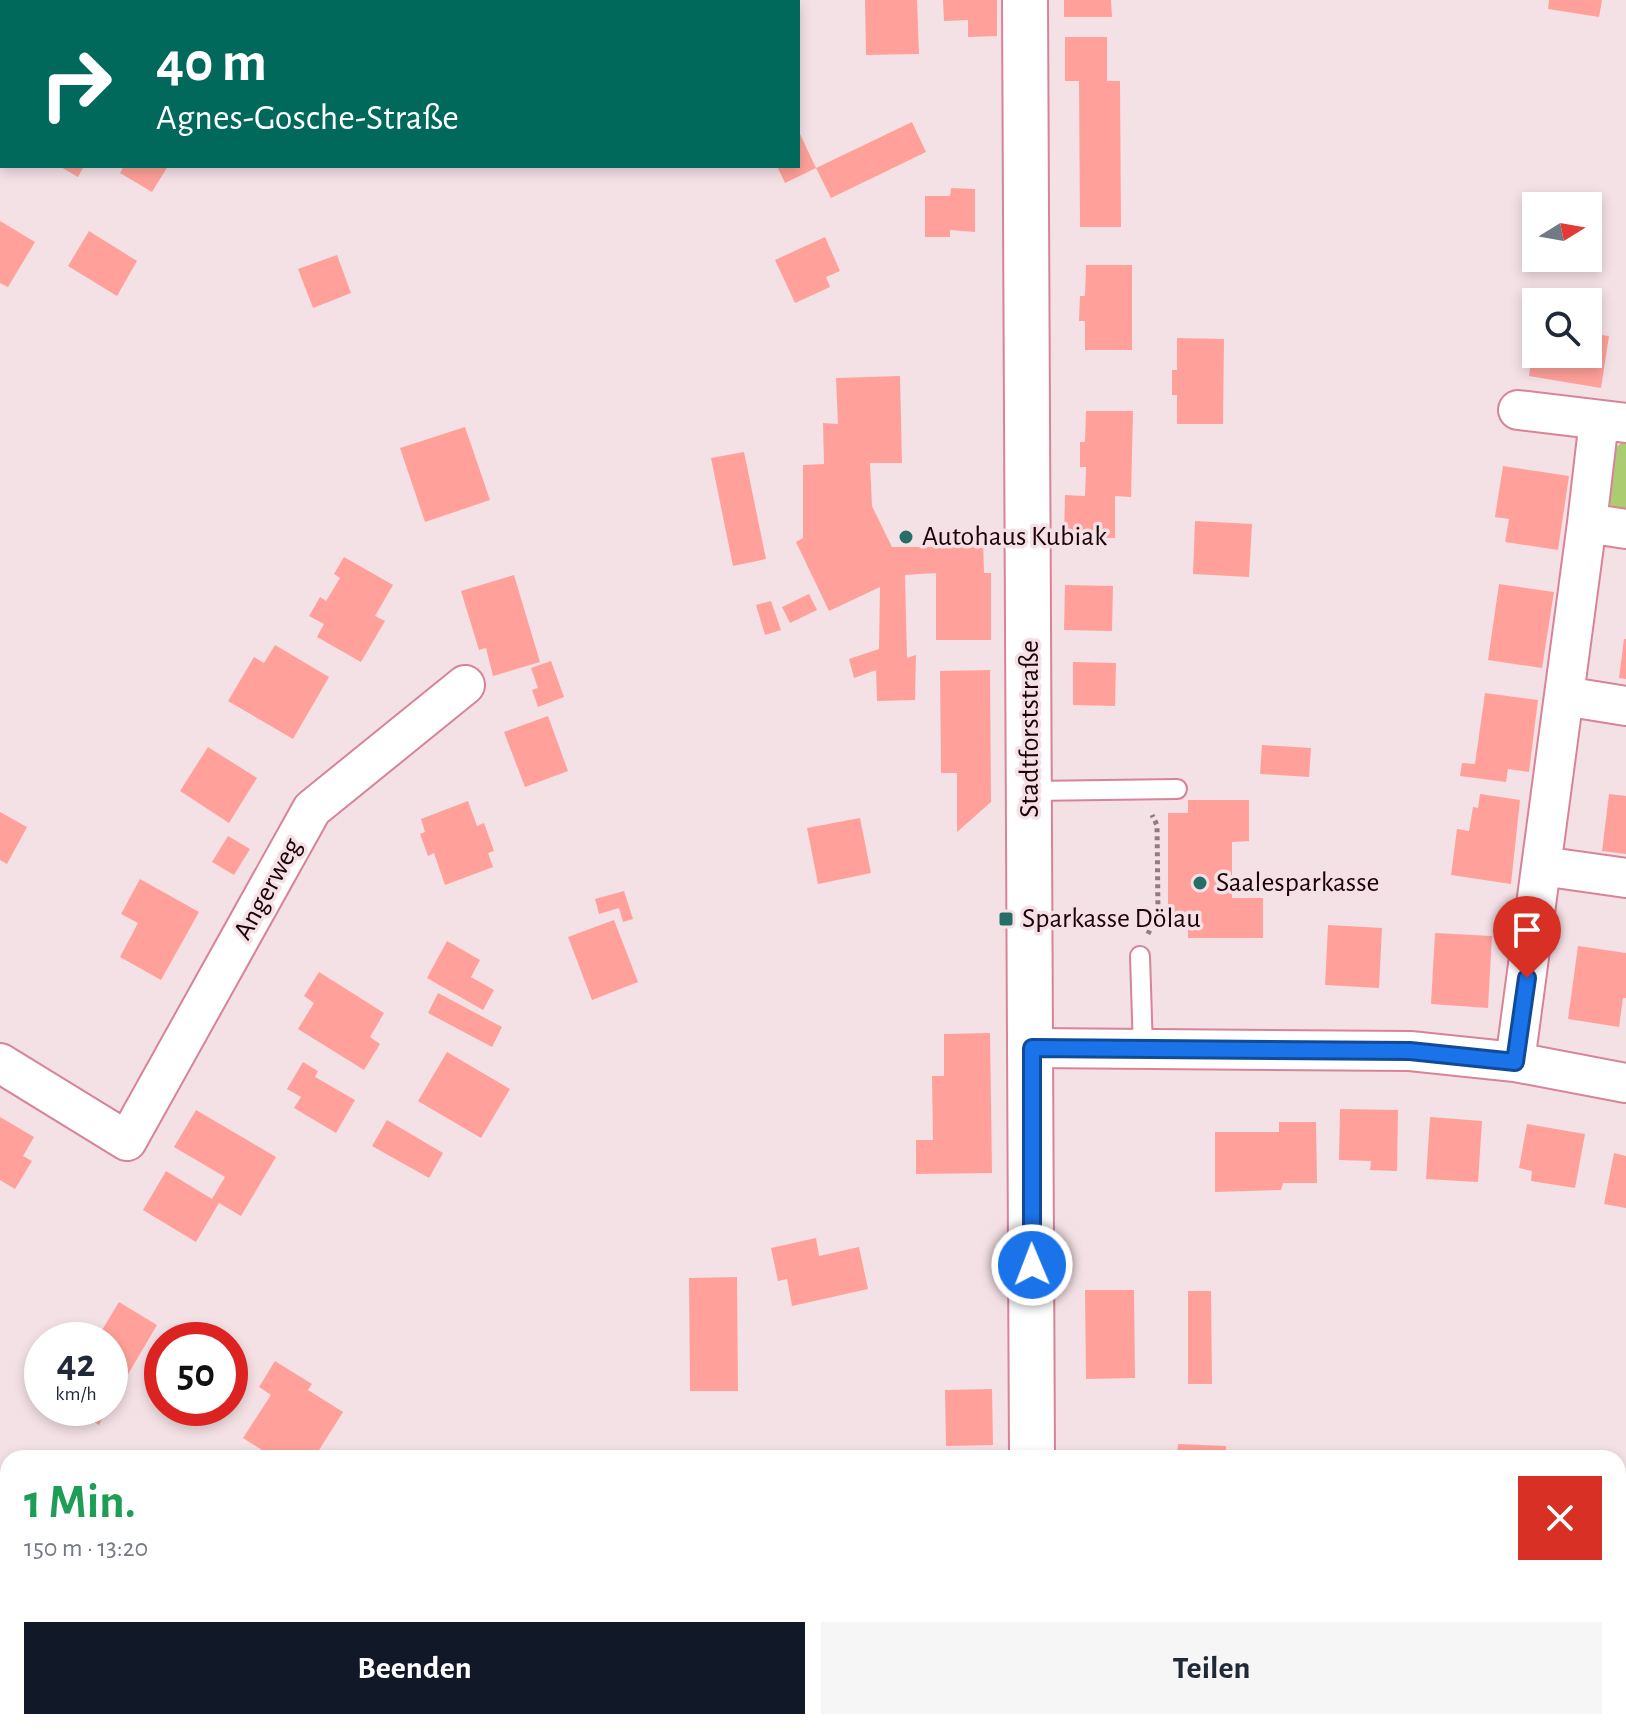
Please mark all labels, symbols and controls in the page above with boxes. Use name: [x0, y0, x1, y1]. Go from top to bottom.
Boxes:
icon: right: [24, 32, 128, 136]
text: 40 m: [156, 35, 267, 91]
text: Agnes-Gosche-Straße: [156, 100, 459, 136]
north arrow: [1522, 192, 1602, 272]
map controls: [1522, 192, 1602, 368]
button: search: [1522, 288, 1602, 368]
place label: Autohaus Kubiak: [922, 523, 1107, 551]
marker: Autohaus Kubiak: [897, 528, 915, 546]
street label: Stadtforststraße: [1016, 640, 1044, 818]
street label: Angerweg: [229, 833, 307, 944]
place label: Saalesparkasse: [1216, 869, 1379, 897]
marker: Saalesparkasse: [1191, 874, 1209, 892]
pin: [1493, 896, 1561, 978]
place label: Sparkasse Dölau: [1022, 905, 1201, 933]
icon: arrive: [1505, 908, 1549, 952]
marker: Sparkasse Dölau: [997, 910, 1015, 928]
position arrow: [990, 1223, 1074, 1307]
speed limit sign: 50: [144, 1322, 248, 1426]
text: 42: [57, 1344, 95, 1384]
text: km/h: [55, 1384, 97, 1404]
button: close: [1518, 1476, 1602, 1560]
text: 1 Min.: [24, 1479, 136, 1527]
text: 150 m · 13:20: [24, 1535, 148, 1561]
button: Beenden: [24, 1622, 805, 1714]
button: Teilen: [821, 1622, 1602, 1714]

